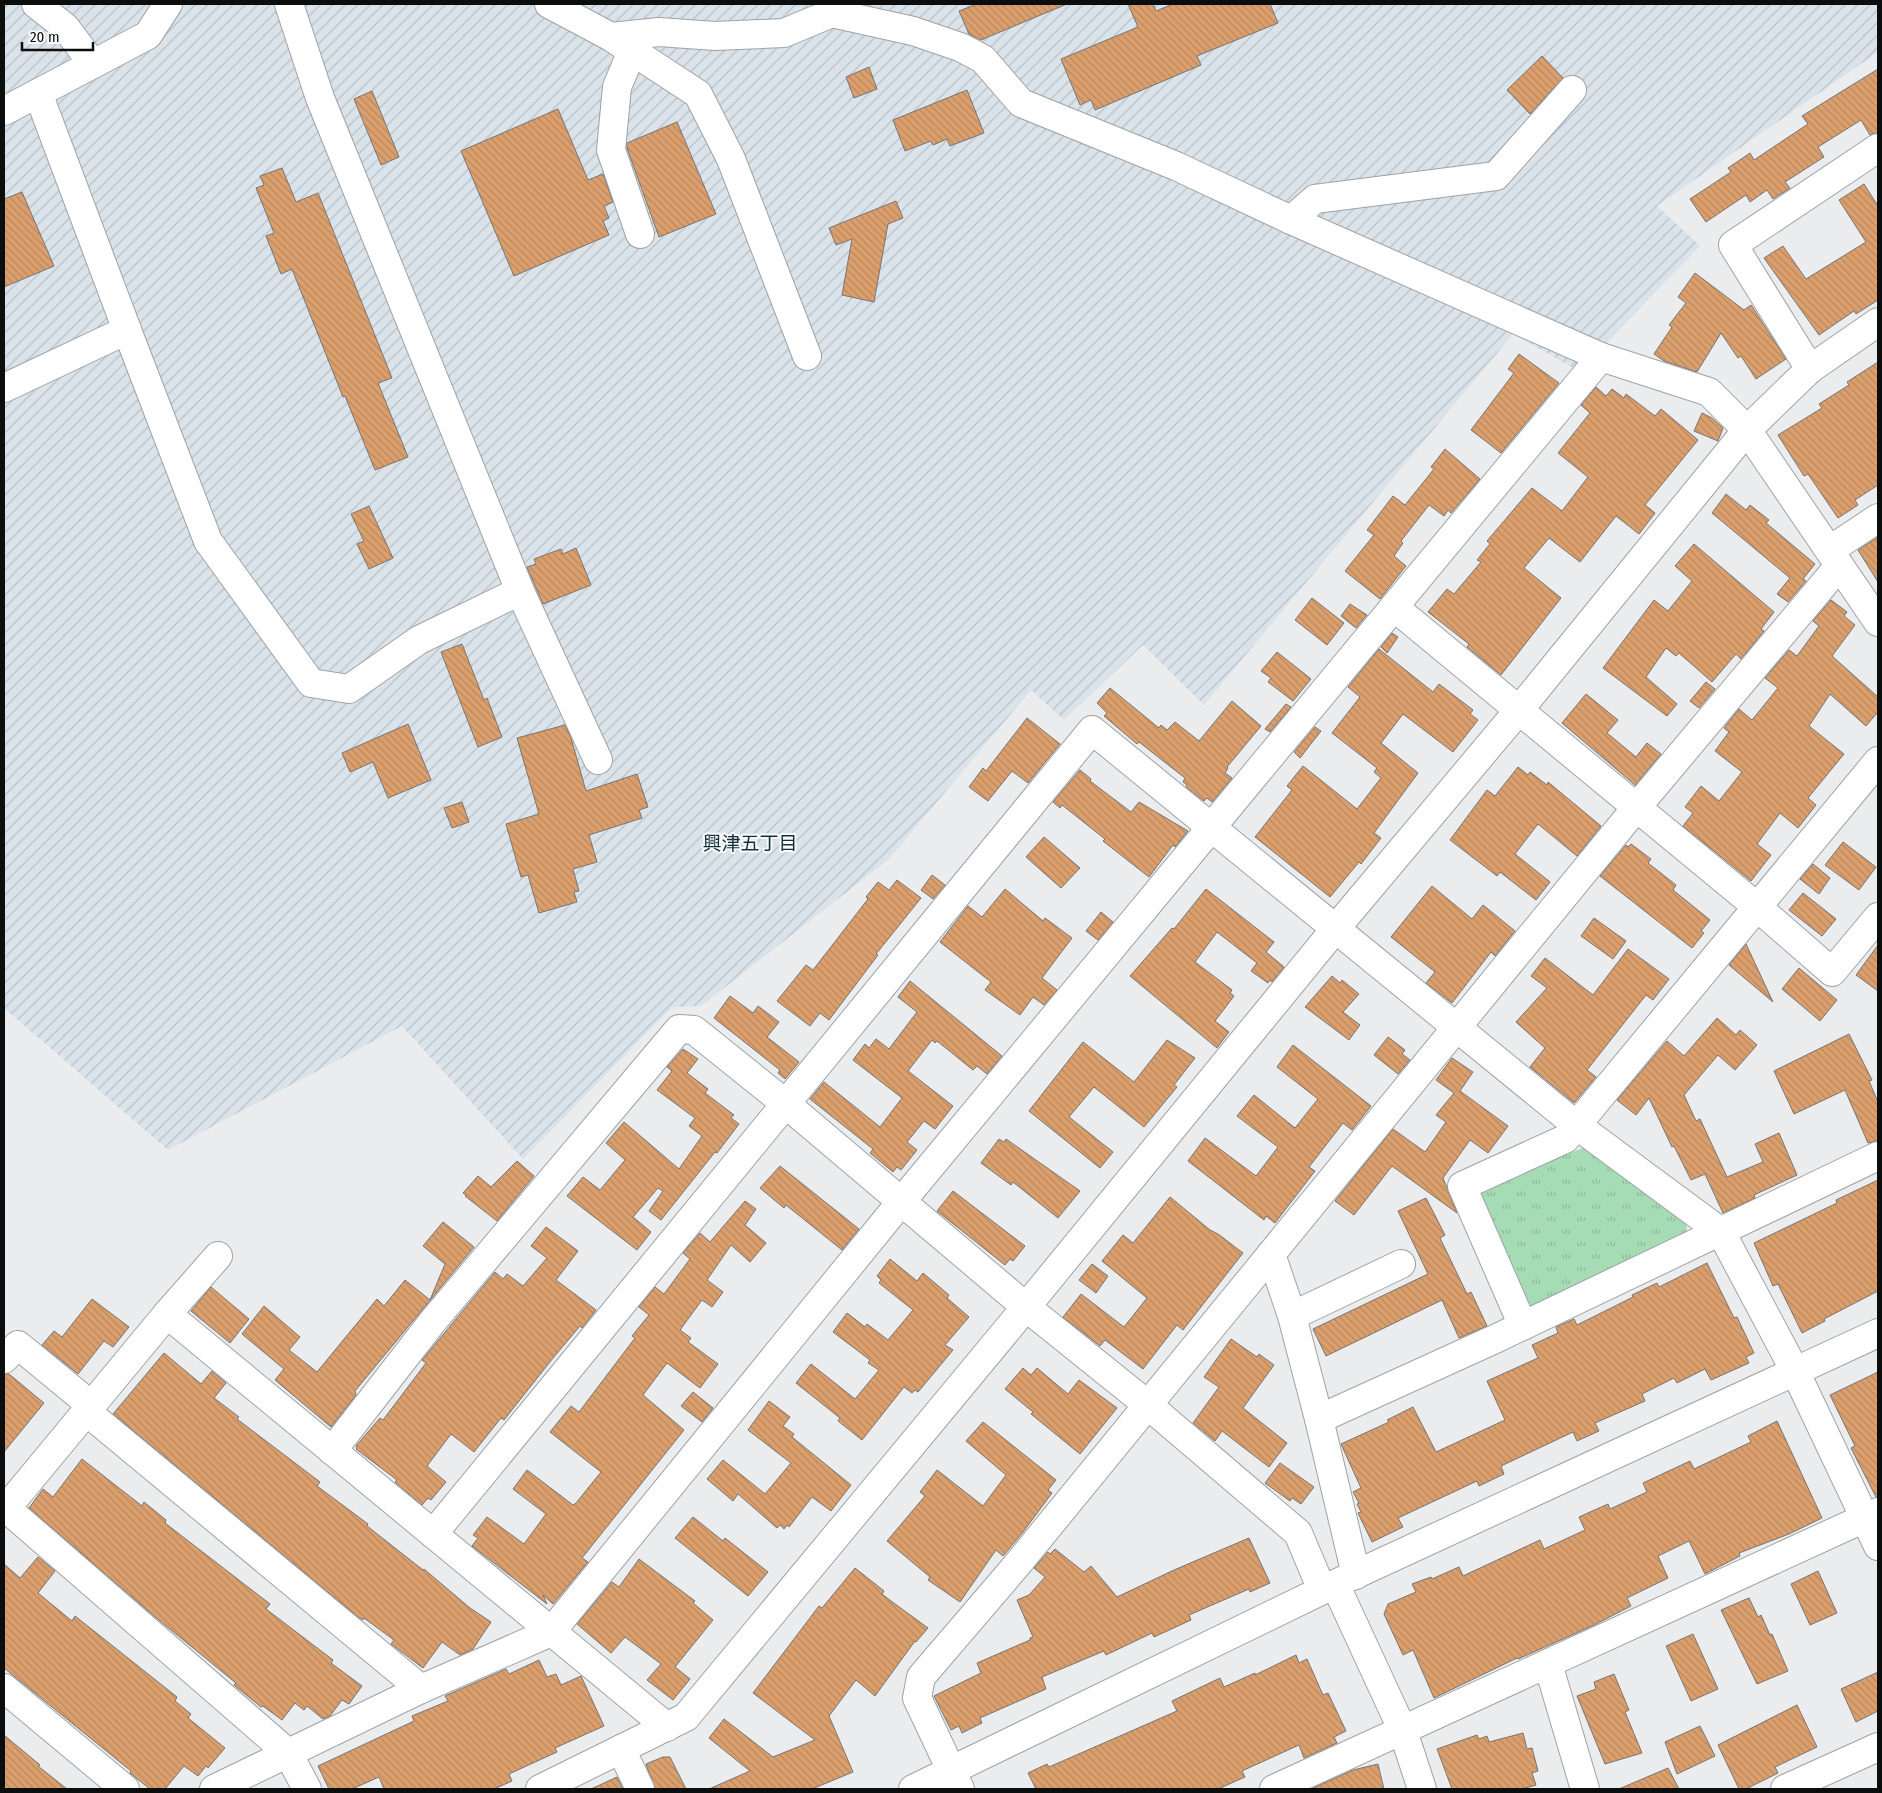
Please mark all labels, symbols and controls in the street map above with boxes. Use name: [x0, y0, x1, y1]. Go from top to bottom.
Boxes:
scale bar: [22, 20, 94, 52]
text: 20 m: [30, 28, 60, 46]
district label: 興津五丁目: [702, 832, 798, 855]

